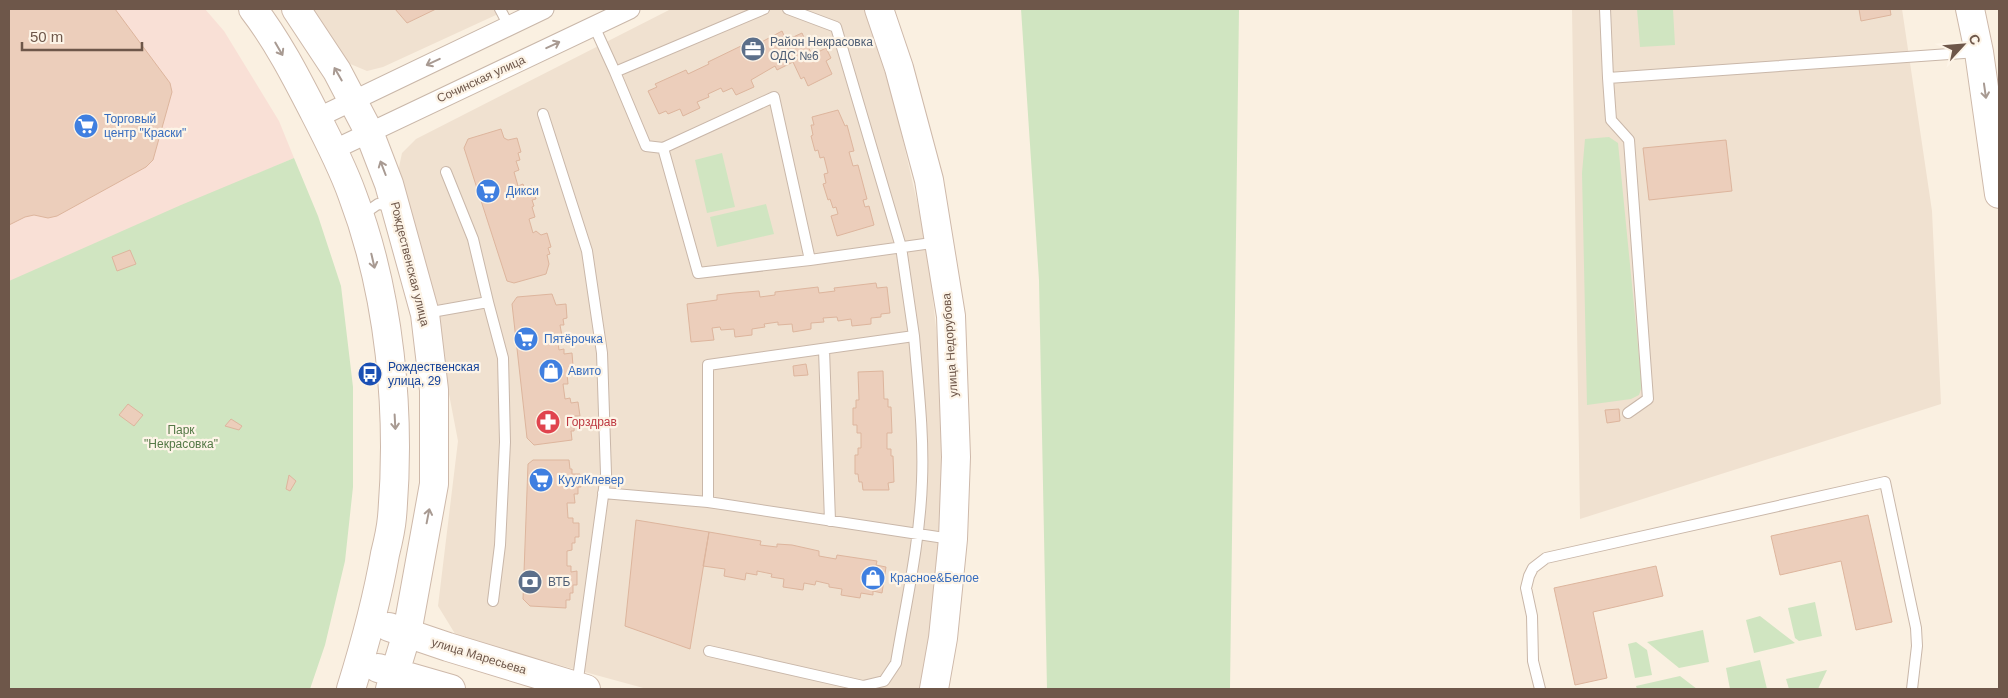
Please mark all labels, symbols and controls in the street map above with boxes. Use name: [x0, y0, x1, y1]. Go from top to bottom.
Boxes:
scale bar: [22, 20, 142, 52]
north arrow: [1938, 20, 1988, 70]
text: 50 m: [30, 28, 63, 45]
text: С: [1965, 31, 1984, 47]
place label: Район Некрасовка ОДС №6: [770, 35, 873, 63]
office icon: Район Некрасовка ОДС №6: [740, 36, 766, 62]
one-way arrow: [545, 40, 560, 49]
one-way arrow: [275, 42, 285, 56]
street label: Сочинская улица: [435, 52, 528, 106]
one-way arrow: [426, 57, 441, 67]
one-way arrow: [333, 66, 343, 81]
one-way arrow: [1980, 83, 1990, 99]
place label: Торговый центр "Краски": [104, 112, 186, 140]
supermarket icon: Торговый центр "Краски": [73, 113, 99, 139]
one-way arrow: [378, 161, 387, 177]
supermarket icon: Дикси: [475, 178, 501, 204]
place label: Дикси: [506, 184, 539, 198]
street label: Рождественская улица: [388, 200, 432, 328]
one-way arrow: [368, 253, 378, 269]
street label: улица Недорубова: [939, 292, 961, 397]
supermarket icon: Пятёрочка: [513, 326, 539, 352]
place label: Пятёрочка: [544, 332, 603, 346]
shop icon: Авито: [538, 358, 564, 384]
place label: Рождественская улица, 29: [388, 360, 479, 388]
bus stop icon: Рождественская улица, 29: [357, 361, 383, 387]
place label: Авито: [568, 364, 601, 378]
pharmacy icon: Горздрав: [535, 409, 561, 435]
one-way arrow: [390, 414, 399, 430]
place label: Горздрав: [566, 415, 617, 429]
park label: Парк "Некрасовка": [144, 423, 218, 451]
supermarket icon: КуулКлевер: [528, 467, 554, 493]
place label: КуулКлевер: [558, 473, 624, 487]
one-way arrow: [424, 509, 434, 525]
shop icon: Красное&Белое: [860, 565, 886, 591]
bank icon: ВТБ: [517, 569, 543, 595]
place label: Красное&Белое: [890, 571, 979, 585]
place label: ВТБ: [548, 575, 571, 589]
street label: улица Маресьева: [430, 635, 528, 677]

